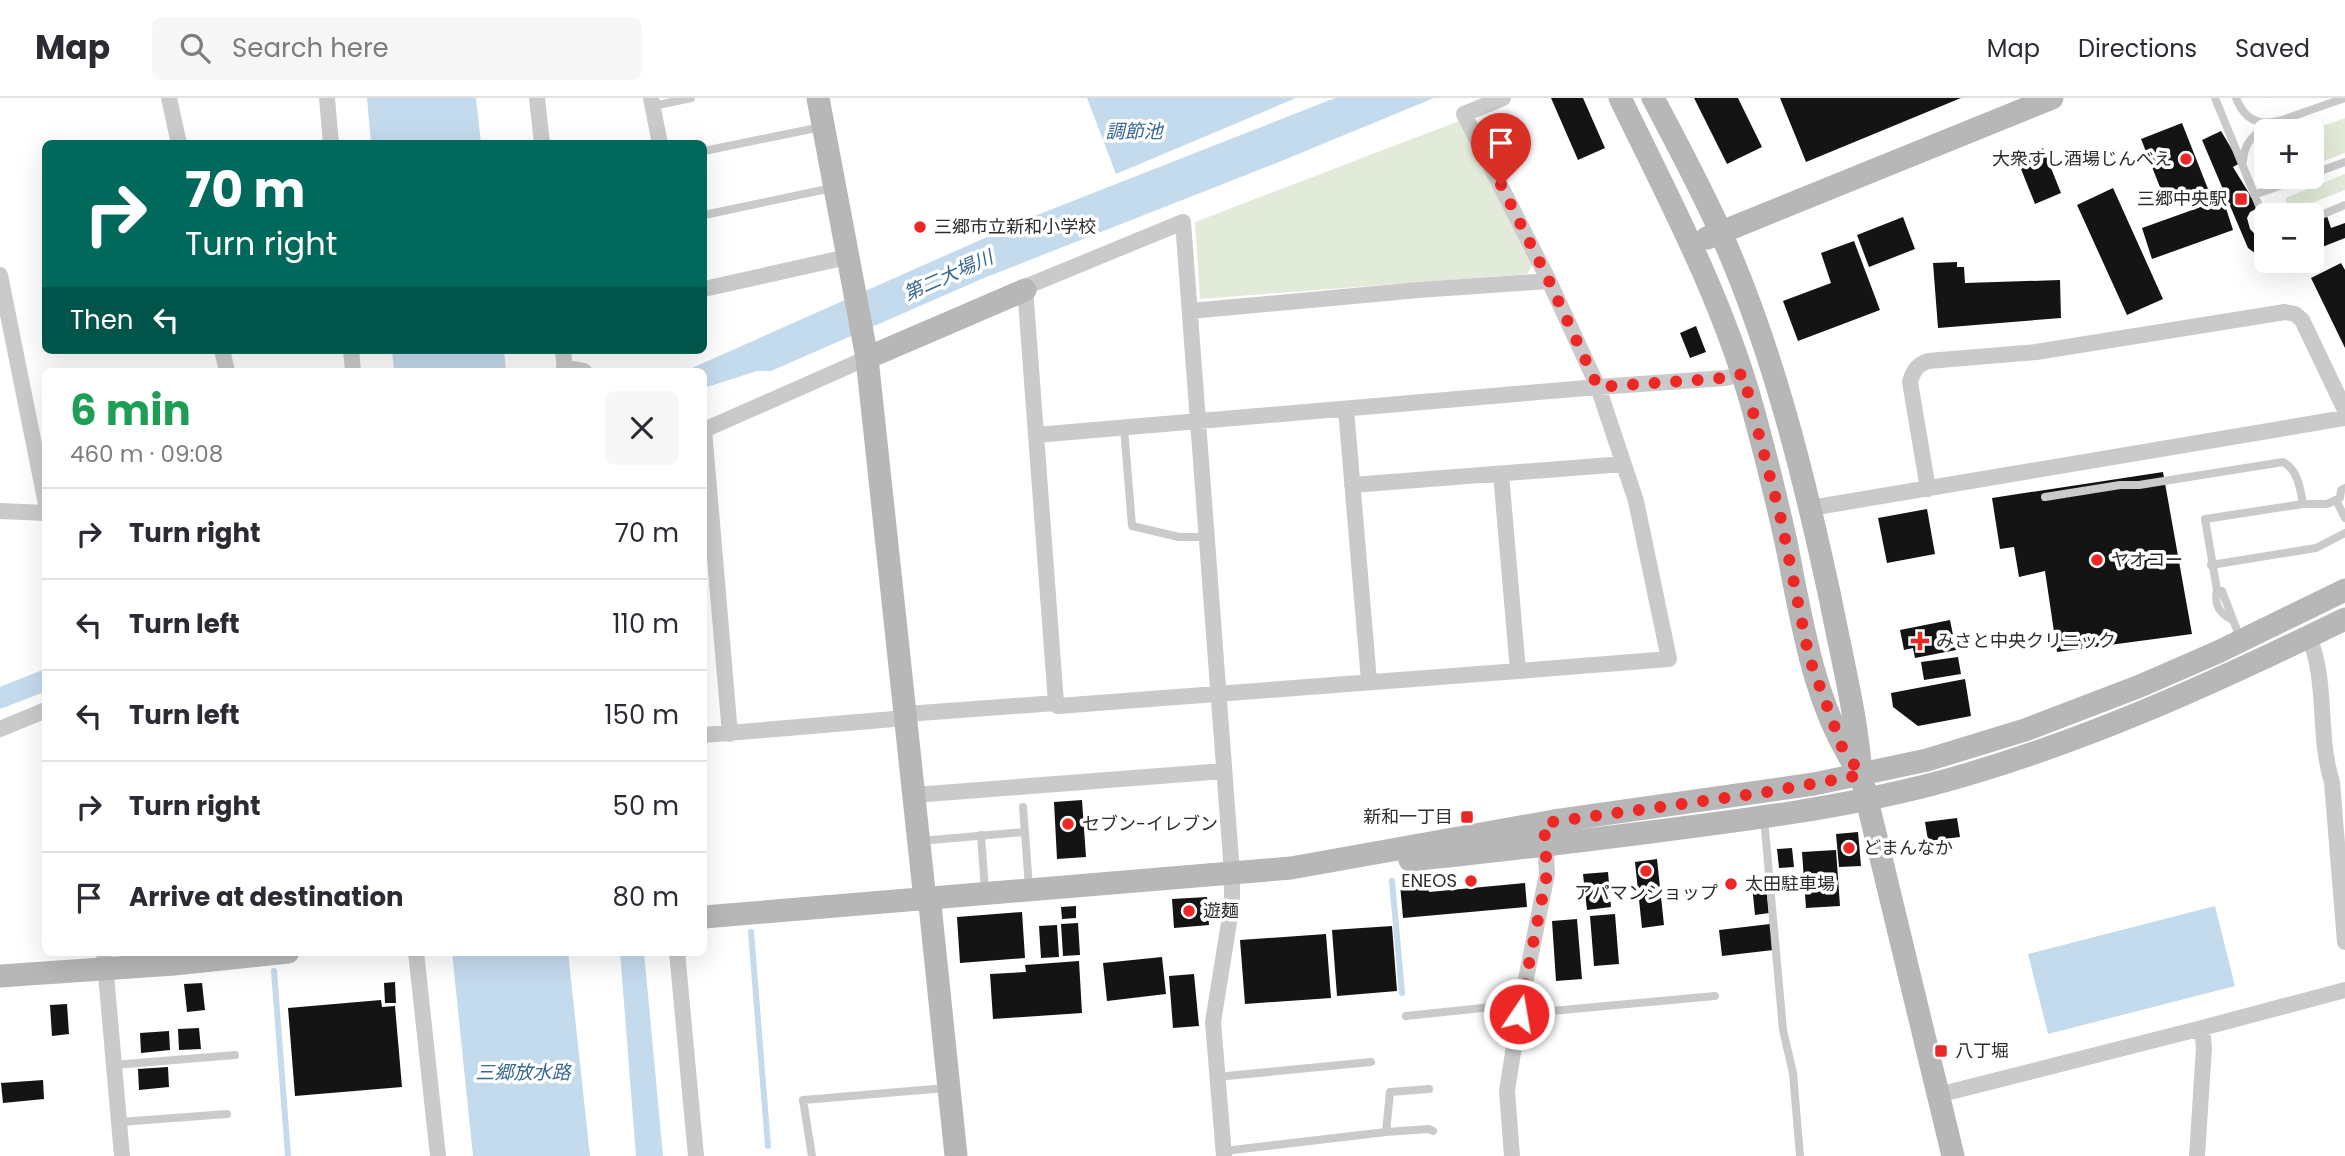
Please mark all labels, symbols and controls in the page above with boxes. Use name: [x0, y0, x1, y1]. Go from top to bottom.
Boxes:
search box: [152, 17, 642, 80]
text: Map: [35, 24, 110, 71]
icon: search: [176, 29, 214, 67]
text: Search here: [232, 30, 389, 66]
text: Map: [1987, 32, 2040, 65]
text: Directions: [2078, 32, 2197, 65]
text: Saved: [2235, 32, 2310, 65]
pin: [1471, 113, 1531, 185]
water label: 調節池: [1105, 118, 1164, 145]
map controls: [2254, 119, 2324, 273]
button: +: [2254, 119, 2324, 189]
icon: arrive: [1482, 124, 1520, 162]
place label: 大衆すし酒場じんべえ: [1992, 146, 2172, 171]
marker: 大衆すし酒場じんべえ: [2178, 151, 2194, 167]
text: 70 m: [185, 156, 305, 224]
icon: right: [70, 168, 161, 259]
place label: 三郷中央駅: [2137, 186, 2227, 211]
marker: 三郷中央駅: [2233, 191, 2249, 207]
button: −: [2254, 203, 2324, 273]
place label: 三郷市立新和小学校: [934, 214, 1096, 239]
marker: 三郷市立新和小学校: [912, 219, 928, 235]
text: Turn right: [185, 221, 337, 266]
water label: 第二大場川: [899, 243, 999, 307]
icon: left: [147, 301, 185, 339]
text: Then: [70, 302, 133, 338]
text: 6 min: [70, 381, 191, 440]
button: close: [605, 391, 679, 465]
text: 460 m · 09:08: [70, 438, 223, 470]
icon: right: [70, 515, 108, 553]
text: Turn right: [129, 515, 261, 551]
text: 70 m: [615, 515, 679, 551]
place label: ヤオコー: [2111, 547, 2183, 572]
marker: ヤオコー: [2089, 552, 2105, 568]
icon: left: [70, 606, 108, 644]
text: Turn left: [129, 606, 240, 642]
text: 110 m: [612, 606, 679, 642]
place label: みさと中央クリニック: [1936, 628, 2116, 653]
marker: みさと中央クリニック: [1910, 631, 1930, 651]
icon: left: [70, 697, 108, 735]
text: Turn left: [129, 697, 240, 733]
text: 150 m: [604, 697, 679, 733]
icon: right: [70, 788, 108, 826]
text: Turn right: [129, 788, 261, 824]
text: 50 m: [613, 788, 679, 824]
place label: 新和一丁目: [1363, 804, 1453, 829]
marker: 新和一丁目: [1459, 809, 1475, 825]
place label: セブン-イレブン: [1082, 811, 1218, 836]
marker: セブン-イレブン: [1060, 816, 1076, 832]
place label: どまんなか: [1863, 835, 1953, 860]
marker: どまんなか: [1841, 840, 1857, 856]
marker: アパマンショップ: [1638, 863, 1654, 879]
place label: ENEOS: [1401, 868, 1457, 893]
place label: 太田駐車場: [1745, 871, 1835, 896]
marker: ENEOS: [1463, 873, 1479, 889]
marker: 太田駐車場: [1723, 876, 1739, 892]
icon: arrive: [70, 879, 108, 917]
text: Arrive at destination: [129, 879, 404, 915]
text: 80 m: [613, 879, 679, 915]
place label: アパマンショップ: [1574, 880, 1718, 905]
place label: 遊麺: [1203, 898, 1239, 923]
marker: 遊麺: [1181, 903, 1197, 919]
position arrow: [1482, 977, 1556, 1051]
place label: 八丁堀: [1955, 1038, 2009, 1063]
marker: 八丁堀: [1933, 1043, 1949, 1059]
water label: 三郷放水路: [475, 1059, 572, 1086]

